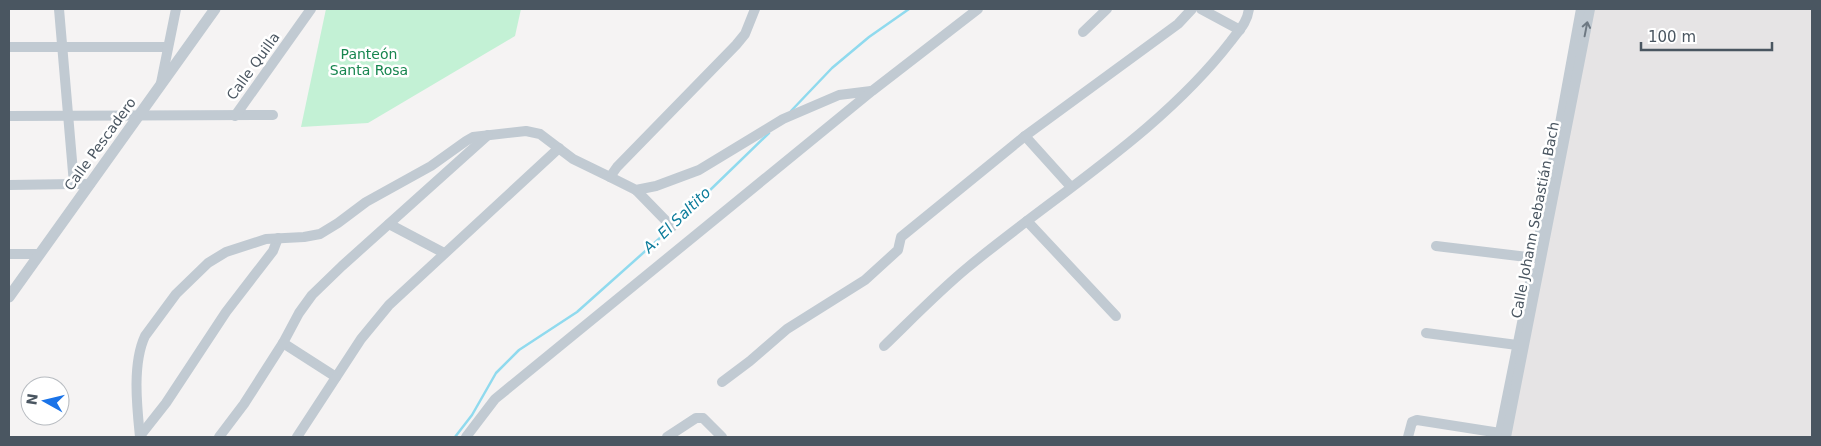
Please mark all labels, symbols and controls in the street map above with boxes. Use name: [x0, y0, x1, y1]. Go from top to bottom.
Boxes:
scale bar: [1641, 20, 1772, 52]
one-way arrow: [1582, 21, 1591, 37]
text: 100 m: [1648, 28, 1696, 46]
street label: Calle Quilla: [223, 29, 283, 103]
park label: Panteón Santa Rosa: [330, 46, 408, 78]
street label: Calle Pescadero: [61, 94, 139, 194]
street label: Calle Johann Sebastián Bach: [1508, 120, 1562, 320]
water label: A. El Saltito: [639, 183, 714, 257]
north arrow: [20, 376, 70, 426]
text: N: [23, 392, 41, 406]

